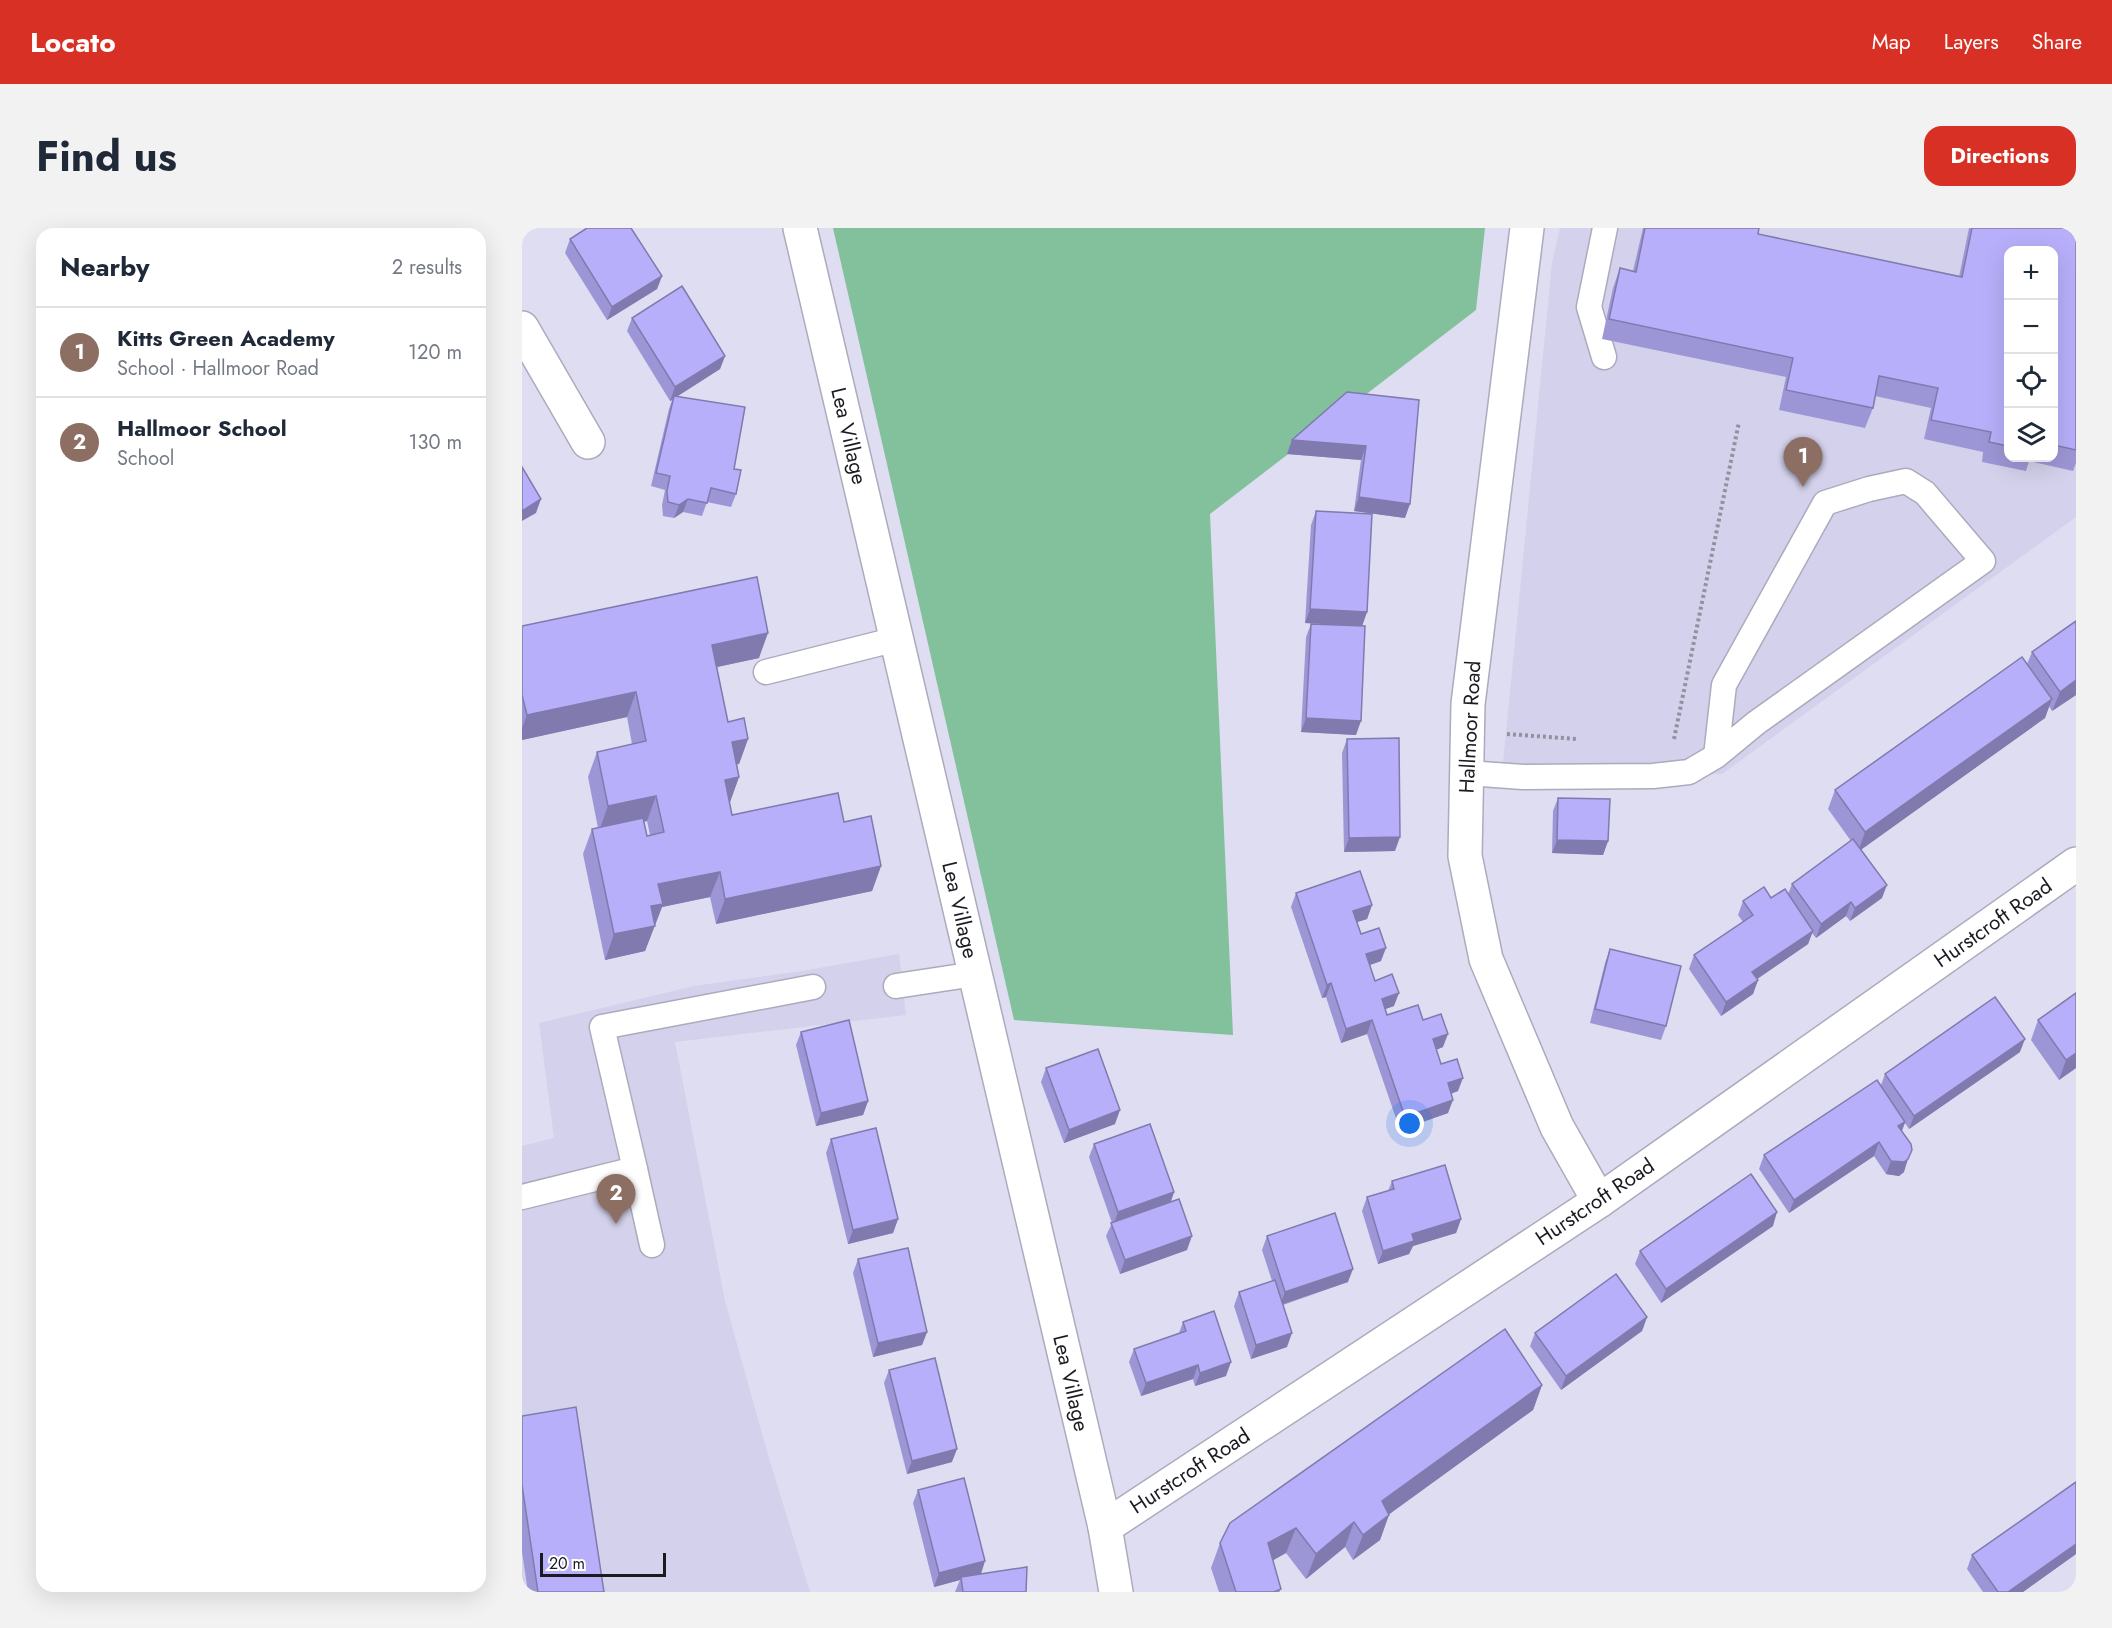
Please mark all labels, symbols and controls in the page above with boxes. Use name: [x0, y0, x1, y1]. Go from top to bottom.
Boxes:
text: Locato: [30, 22, 116, 63]
text: Map: [1872, 27, 1911, 57]
text: Layers: [1944, 27, 1999, 57]
text: Share: [2032, 27, 2082, 57]
text: Find us: [36, 126, 177, 187]
button: Directions: [1924, 126, 2076, 186]
map controls: [2004, 246, 2058, 462]
button: +: [2004, 246, 2058, 300]
text: Nearby: [60, 248, 149, 286]
text: 2 results: [392, 253, 462, 282]
button: −: [2004, 300, 2058, 354]
text: Kitts Green Academy: [117, 322, 335, 354]
text: 1: [74, 338, 85, 367]
text: 120 m: [408, 338, 462, 367]
text: School · Hallmoor Road: [117, 354, 319, 383]
button: locate: [2004, 354, 2058, 408]
street label: Lea Village: [823, 385, 875, 488]
button: layers: [2004, 408, 2058, 462]
text: Hallmoor School: [117, 412, 287, 444]
text: 2: [73, 428, 86, 457]
text: 130 m: [408, 428, 462, 457]
pin: 1: [1784, 438, 1822, 487]
text: School: [117, 444, 174, 473]
street label: Hallmoor Road: [1452, 660, 1488, 794]
street label: Lea Village: [934, 859, 986, 962]
street label: Hurstcroft Road: [1928, 871, 2058, 975]
your location: [1395, 1109, 1424, 1138]
street label: Hurstcroft Road: [1529, 1151, 1661, 1253]
pin: 2: [596, 1174, 635, 1224]
street label: Lea Village: [1045, 1332, 1097, 1435]
street label: Hurstcroft Road: [1124, 1421, 1256, 1521]
scale bar: [540, 1550, 666, 1578]
text: 20 m: [549, 1552, 585, 1575]

